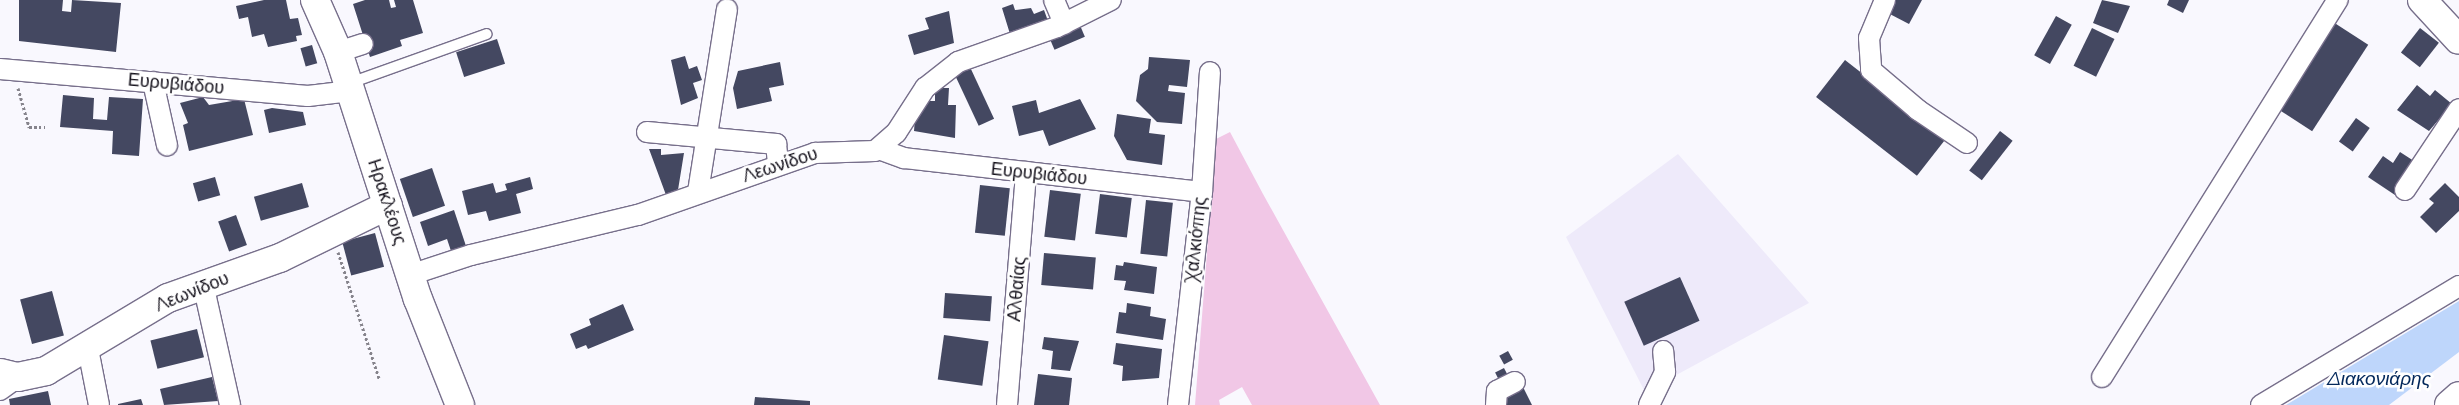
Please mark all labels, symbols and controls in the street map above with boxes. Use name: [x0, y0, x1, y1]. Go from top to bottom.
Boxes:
street label: Ευρυβιάδου: [127, 69, 225, 99]
street label: Λεωνίδου: [740, 143, 820, 187]
street label: Ηρακλέους: [363, 156, 411, 248]
street label: Ευρυβιάδου: [990, 158, 1088, 190]
street label: Χαλκιόπης: [1181, 196, 1211, 282]
street label: Αλθαίας: [1003, 256, 1031, 322]
street label: Λεωνίδου: [152, 267, 232, 317]
water label: Διακονιάρης: [2327, 368, 2431, 390]

